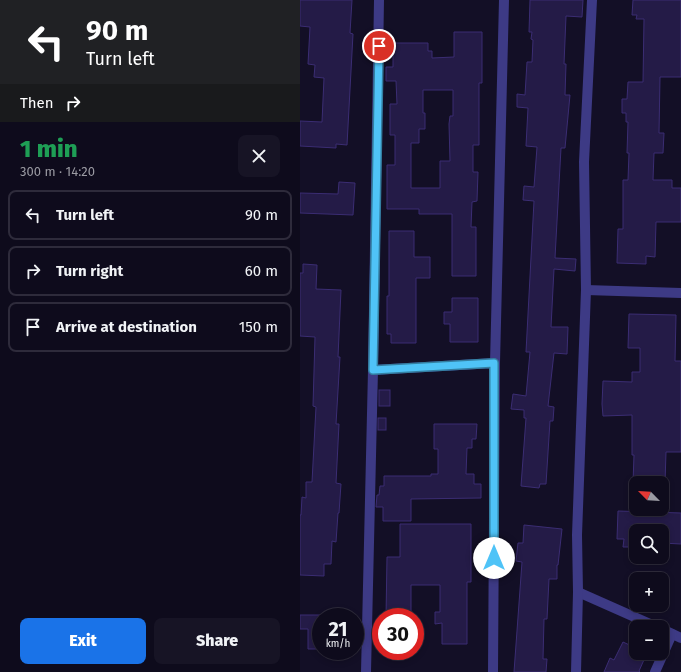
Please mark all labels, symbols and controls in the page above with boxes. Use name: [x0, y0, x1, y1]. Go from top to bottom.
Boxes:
text: 90 m: [86, 14, 148, 47]
icon: left: [20, 16, 72, 68]
pin: [362, 29, 396, 63]
icon: arrive: [368, 35, 390, 57]
text: Turn left: [86, 48, 155, 70]
icon: right: [62, 92, 84, 114]
text: Then: [20, 94, 54, 112]
text: 1 min: [20, 135, 78, 163]
button: close: [238, 135, 280, 177]
text: 300 m · 14:20: [20, 164, 95, 179]
icon: left: [22, 204, 44, 226]
text: Turn left: [56, 206, 114, 224]
text: 90 m: [245, 206, 278, 224]
icon: right: [22, 260, 44, 282]
text: Turn right: [56, 262, 123, 280]
text: 60 m: [245, 262, 278, 280]
icon: arrive: [22, 316, 44, 338]
text: Arrive at destination: [56, 318, 197, 336]
text: 150 m: [239, 318, 278, 336]
north arrow: [629, 476, 669, 516]
map controls: [629, 476, 669, 660]
button: search: [629, 524, 669, 564]
position arrow: [473, 537, 515, 579]
button: +: [629, 572, 669, 612]
speed limit sign: 30: [372, 608, 424, 660]
text: 21: [328, 617, 348, 641]
button: Exit: [20, 618, 146, 664]
button: Share: [154, 618, 280, 664]
button: −: [629, 620, 669, 660]
text: km/h: [326, 638, 350, 650]

